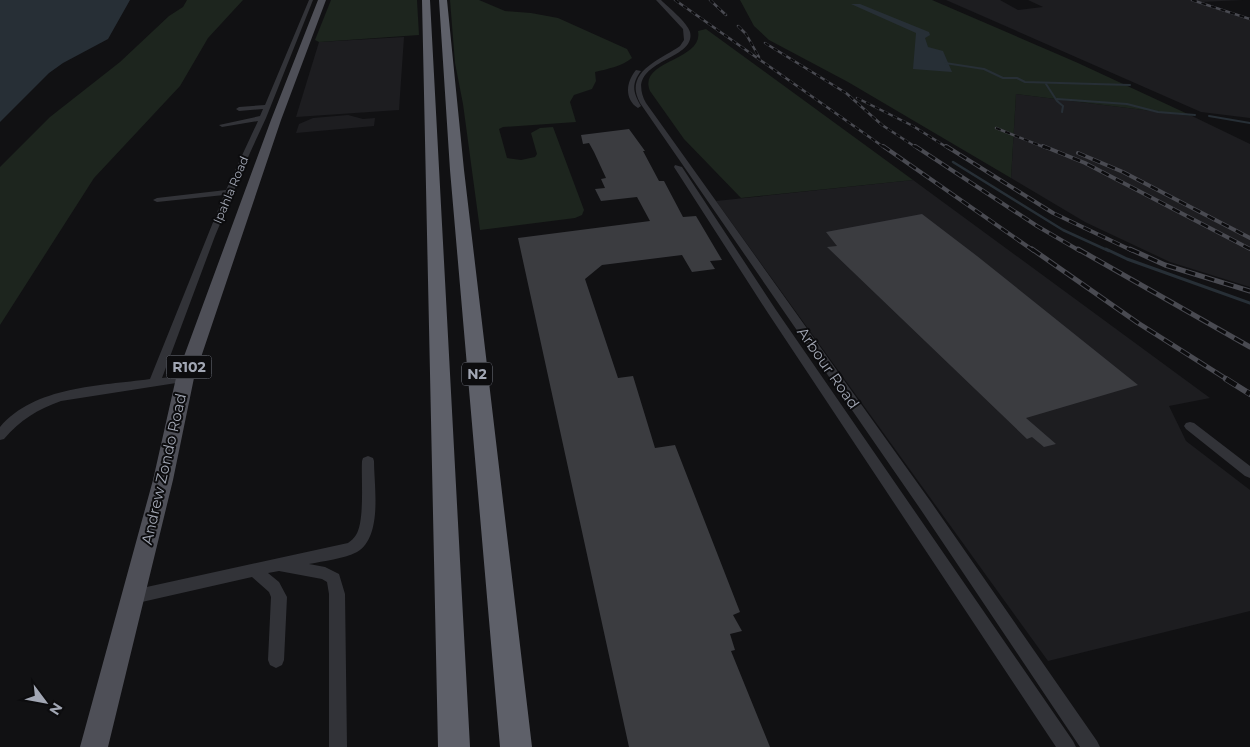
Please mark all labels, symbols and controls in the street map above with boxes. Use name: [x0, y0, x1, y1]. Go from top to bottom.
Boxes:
street label: Ipahla Road: [210, 154, 251, 226]
street label: Arbour Road: [793, 323, 864, 412]
road number: R102: [166, 356, 212, 378]
road number: N2: [462, 362, 492, 386]
street label: Andrew Zondo Road: [137, 391, 190, 546]
north arrow: [20, 677, 70, 727]
text: N: [45, 699, 67, 718]

